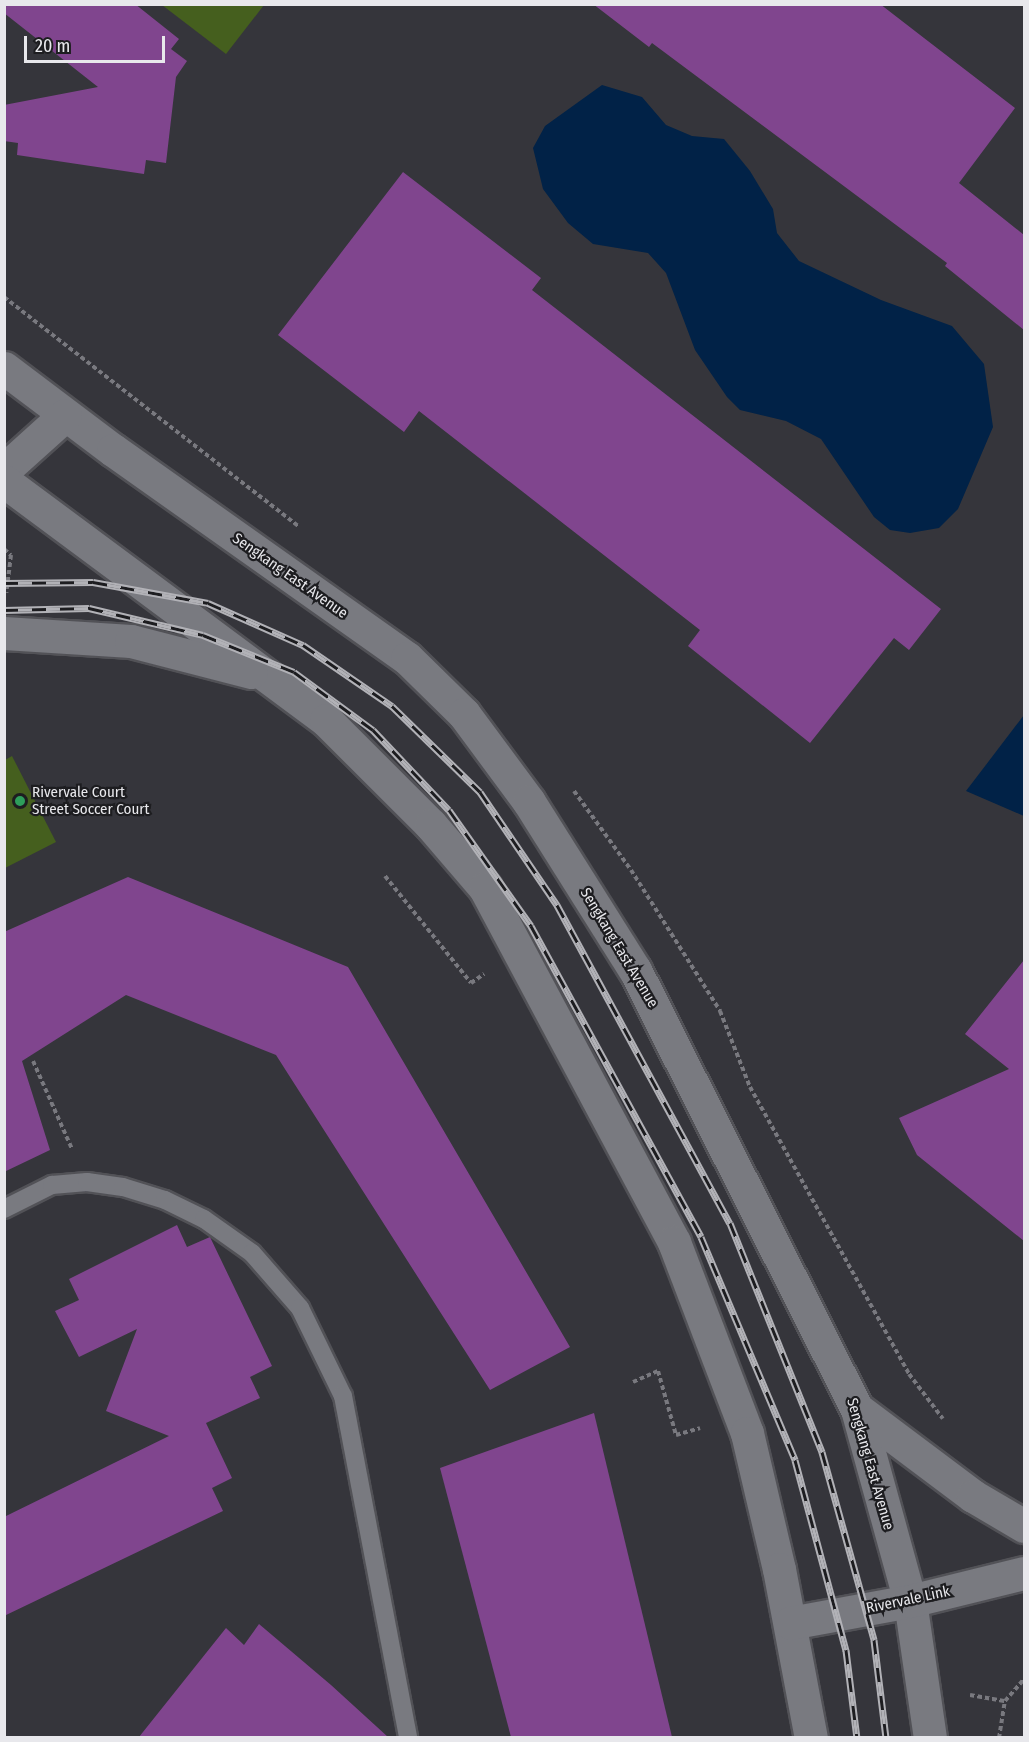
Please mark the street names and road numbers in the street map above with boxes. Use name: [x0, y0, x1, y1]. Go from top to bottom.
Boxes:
street label: Sengkang East Avenue: [229, 530, 351, 622]
street label: Sengkang East Avenue: [576, 885, 662, 1011]
street label: Sengkang East Avenue: [843, 1396, 897, 1532]
street label: Rivervale Link: [865, 1582, 951, 1618]

